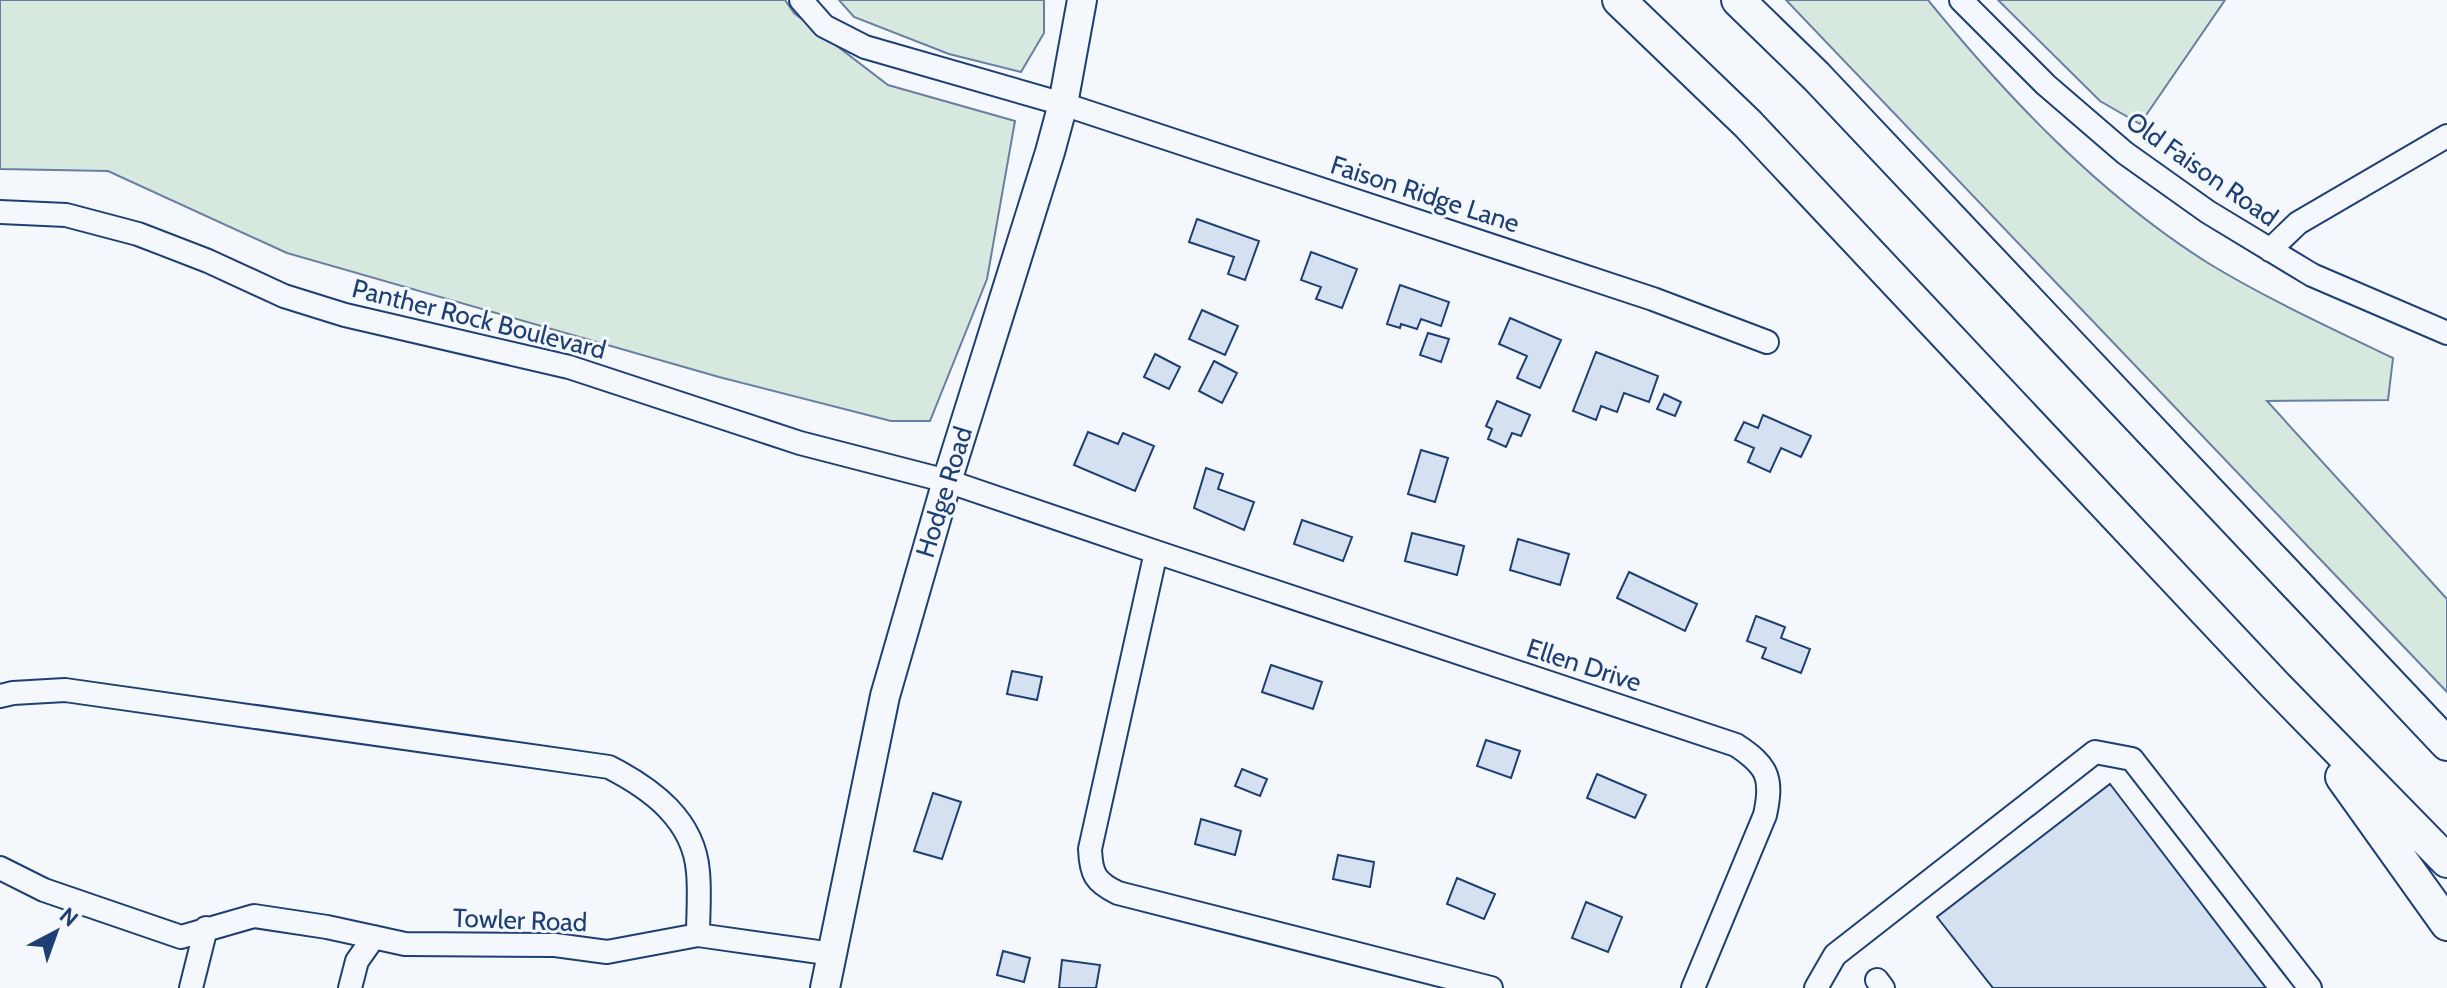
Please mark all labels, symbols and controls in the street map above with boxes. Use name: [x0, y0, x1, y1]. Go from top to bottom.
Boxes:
street label: Old Faison Road: [2120, 105, 2284, 233]
street label: Faison Ridge Lane: [1327, 148, 1523, 240]
street label: Panther Rock Boulevard: [349, 272, 609, 366]
street label: Hodge Road: [909, 423, 979, 561]
street label: Ellen Drive: [1523, 631, 1645, 699]
north arrow: [16, 892, 96, 972]
text: N: [54, 902, 84, 933]
street label: Towler Road: [452, 902, 588, 938]

